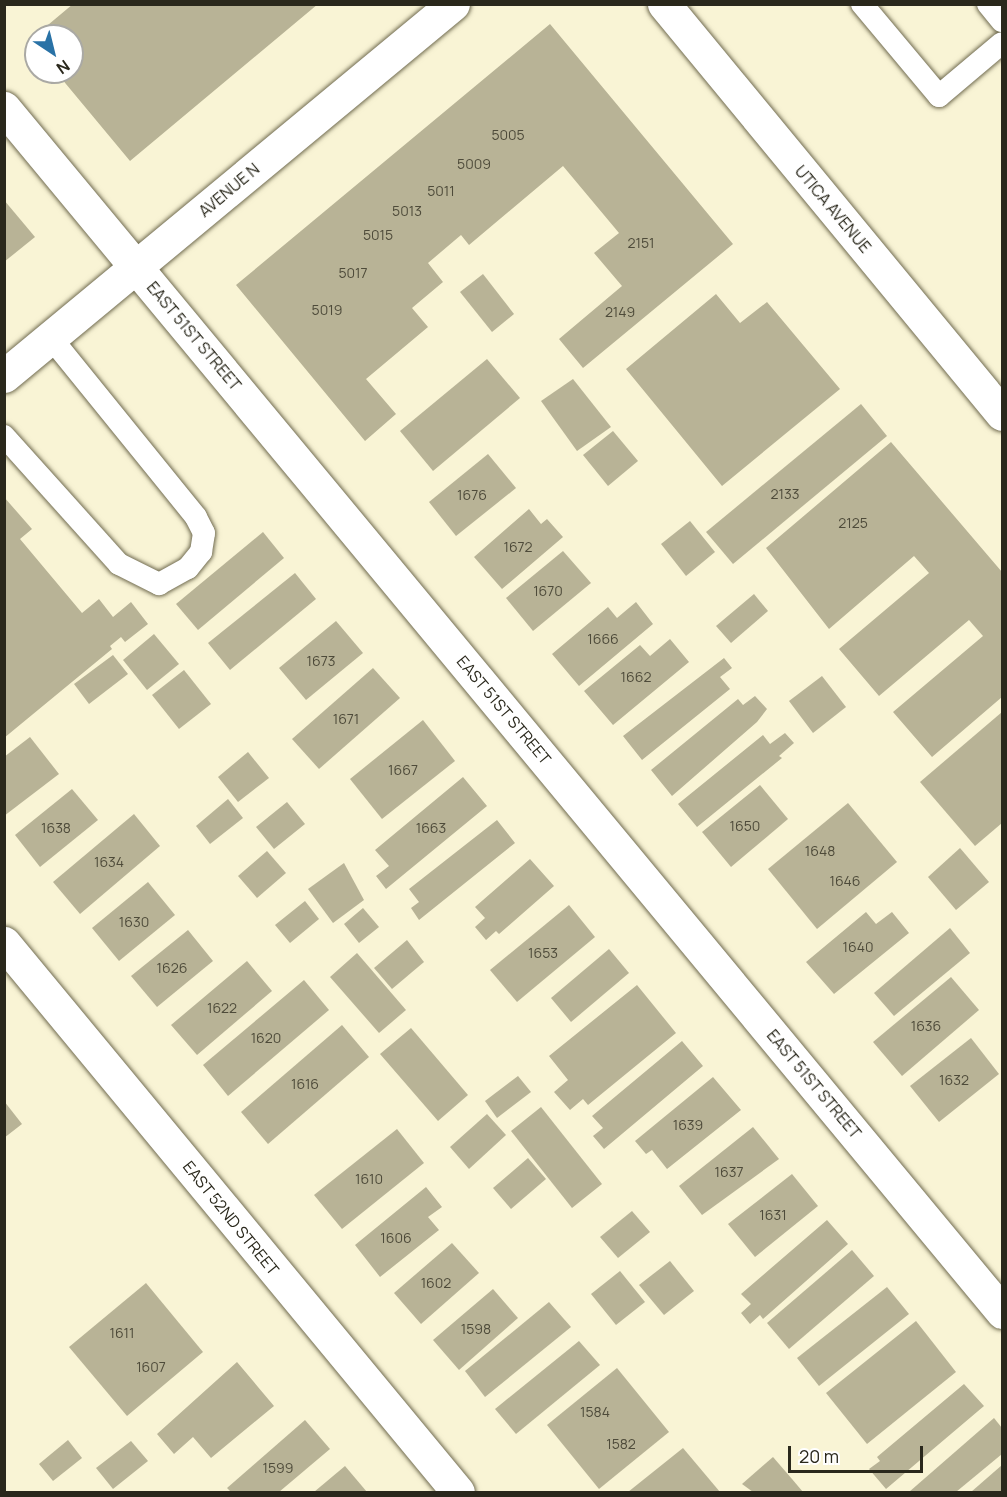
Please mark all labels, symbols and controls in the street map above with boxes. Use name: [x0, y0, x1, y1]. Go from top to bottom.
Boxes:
north arrow: [24, 24, 84, 84]
text: N: [52, 55, 74, 79]
house number: 5005: [491, 127, 525, 143]
house number: 5009: [457, 156, 491, 172]
street label: AVENUE N: [195, 159, 263, 221]
street label: UTICA AVENUE: [791, 161, 875, 257]
house number: 5011: [427, 183, 455, 199]
house number: 5013: [392, 203, 422, 219]
house number: 5015: [363, 227, 393, 243]
house number: 2151: [628, 235, 654, 251]
house number: 5017: [338, 265, 368, 281]
street label: EAST 51ST STREET: [143, 277, 245, 395]
house number: 5019: [312, 302, 342, 318]
house number: 2149: [605, 304, 635, 320]
house number: 2133: [771, 486, 799, 502]
house number: 1676: [457, 487, 487, 503]
house number: 2125: [838, 515, 868, 531]
house number: 1672: [503, 539, 533, 555]
house number: 1670: [533, 583, 563, 599]
house number: 1666: [587, 631, 619, 647]
street label: EAST 51ST STREET: [453, 651, 555, 769]
house number: 1673: [307, 653, 335, 669]
house number: 1662: [621, 669, 651, 685]
house number: 1671: [333, 711, 359, 727]
house number: 1667: [388, 762, 418, 778]
house number: 1650: [730, 818, 760, 834]
house number: 1638: [41, 820, 71, 836]
house number: 1663: [416, 820, 446, 836]
house number: 1648: [805, 843, 835, 859]
house number: 1634: [94, 854, 124, 870]
house number: 1646: [829, 873, 861, 889]
house number: 1630: [119, 914, 149, 930]
house number: 1640: [843, 939, 873, 955]
house number: 1653: [528, 945, 558, 961]
house number: 1626: [157, 960, 187, 976]
house number: 1622: [207, 1000, 237, 1016]
house number: 1636: [911, 1018, 941, 1034]
street label: EAST 51ST STREET: [763, 1025, 865, 1143]
house number: 1620: [251, 1030, 281, 1046]
house number: 1632: [939, 1072, 969, 1088]
house number: 1616: [291, 1076, 319, 1092]
house number: 1639: [673, 1117, 703, 1133]
street label: EAST 52ND STREET: [179, 1157, 283, 1279]
house number: 1637: [715, 1164, 743, 1180]
house number: 1610: [355, 1171, 383, 1187]
house number: 1631: [759, 1207, 787, 1223]
house number: 1606: [380, 1230, 412, 1246]
house number: 1602: [421, 1275, 451, 1291]
house number: 1598: [461, 1321, 491, 1337]
house number: 1611: [110, 1325, 134, 1341]
house number: 1607: [136, 1359, 166, 1375]
house number: 1584: [580, 1404, 610, 1420]
scale bar: [791, 1434, 926, 1472]
house number: 1582: [606, 1436, 636, 1452]
text: 20 m: [799, 1444, 839, 1468]
house number: 1599: [263, 1460, 293, 1476]

